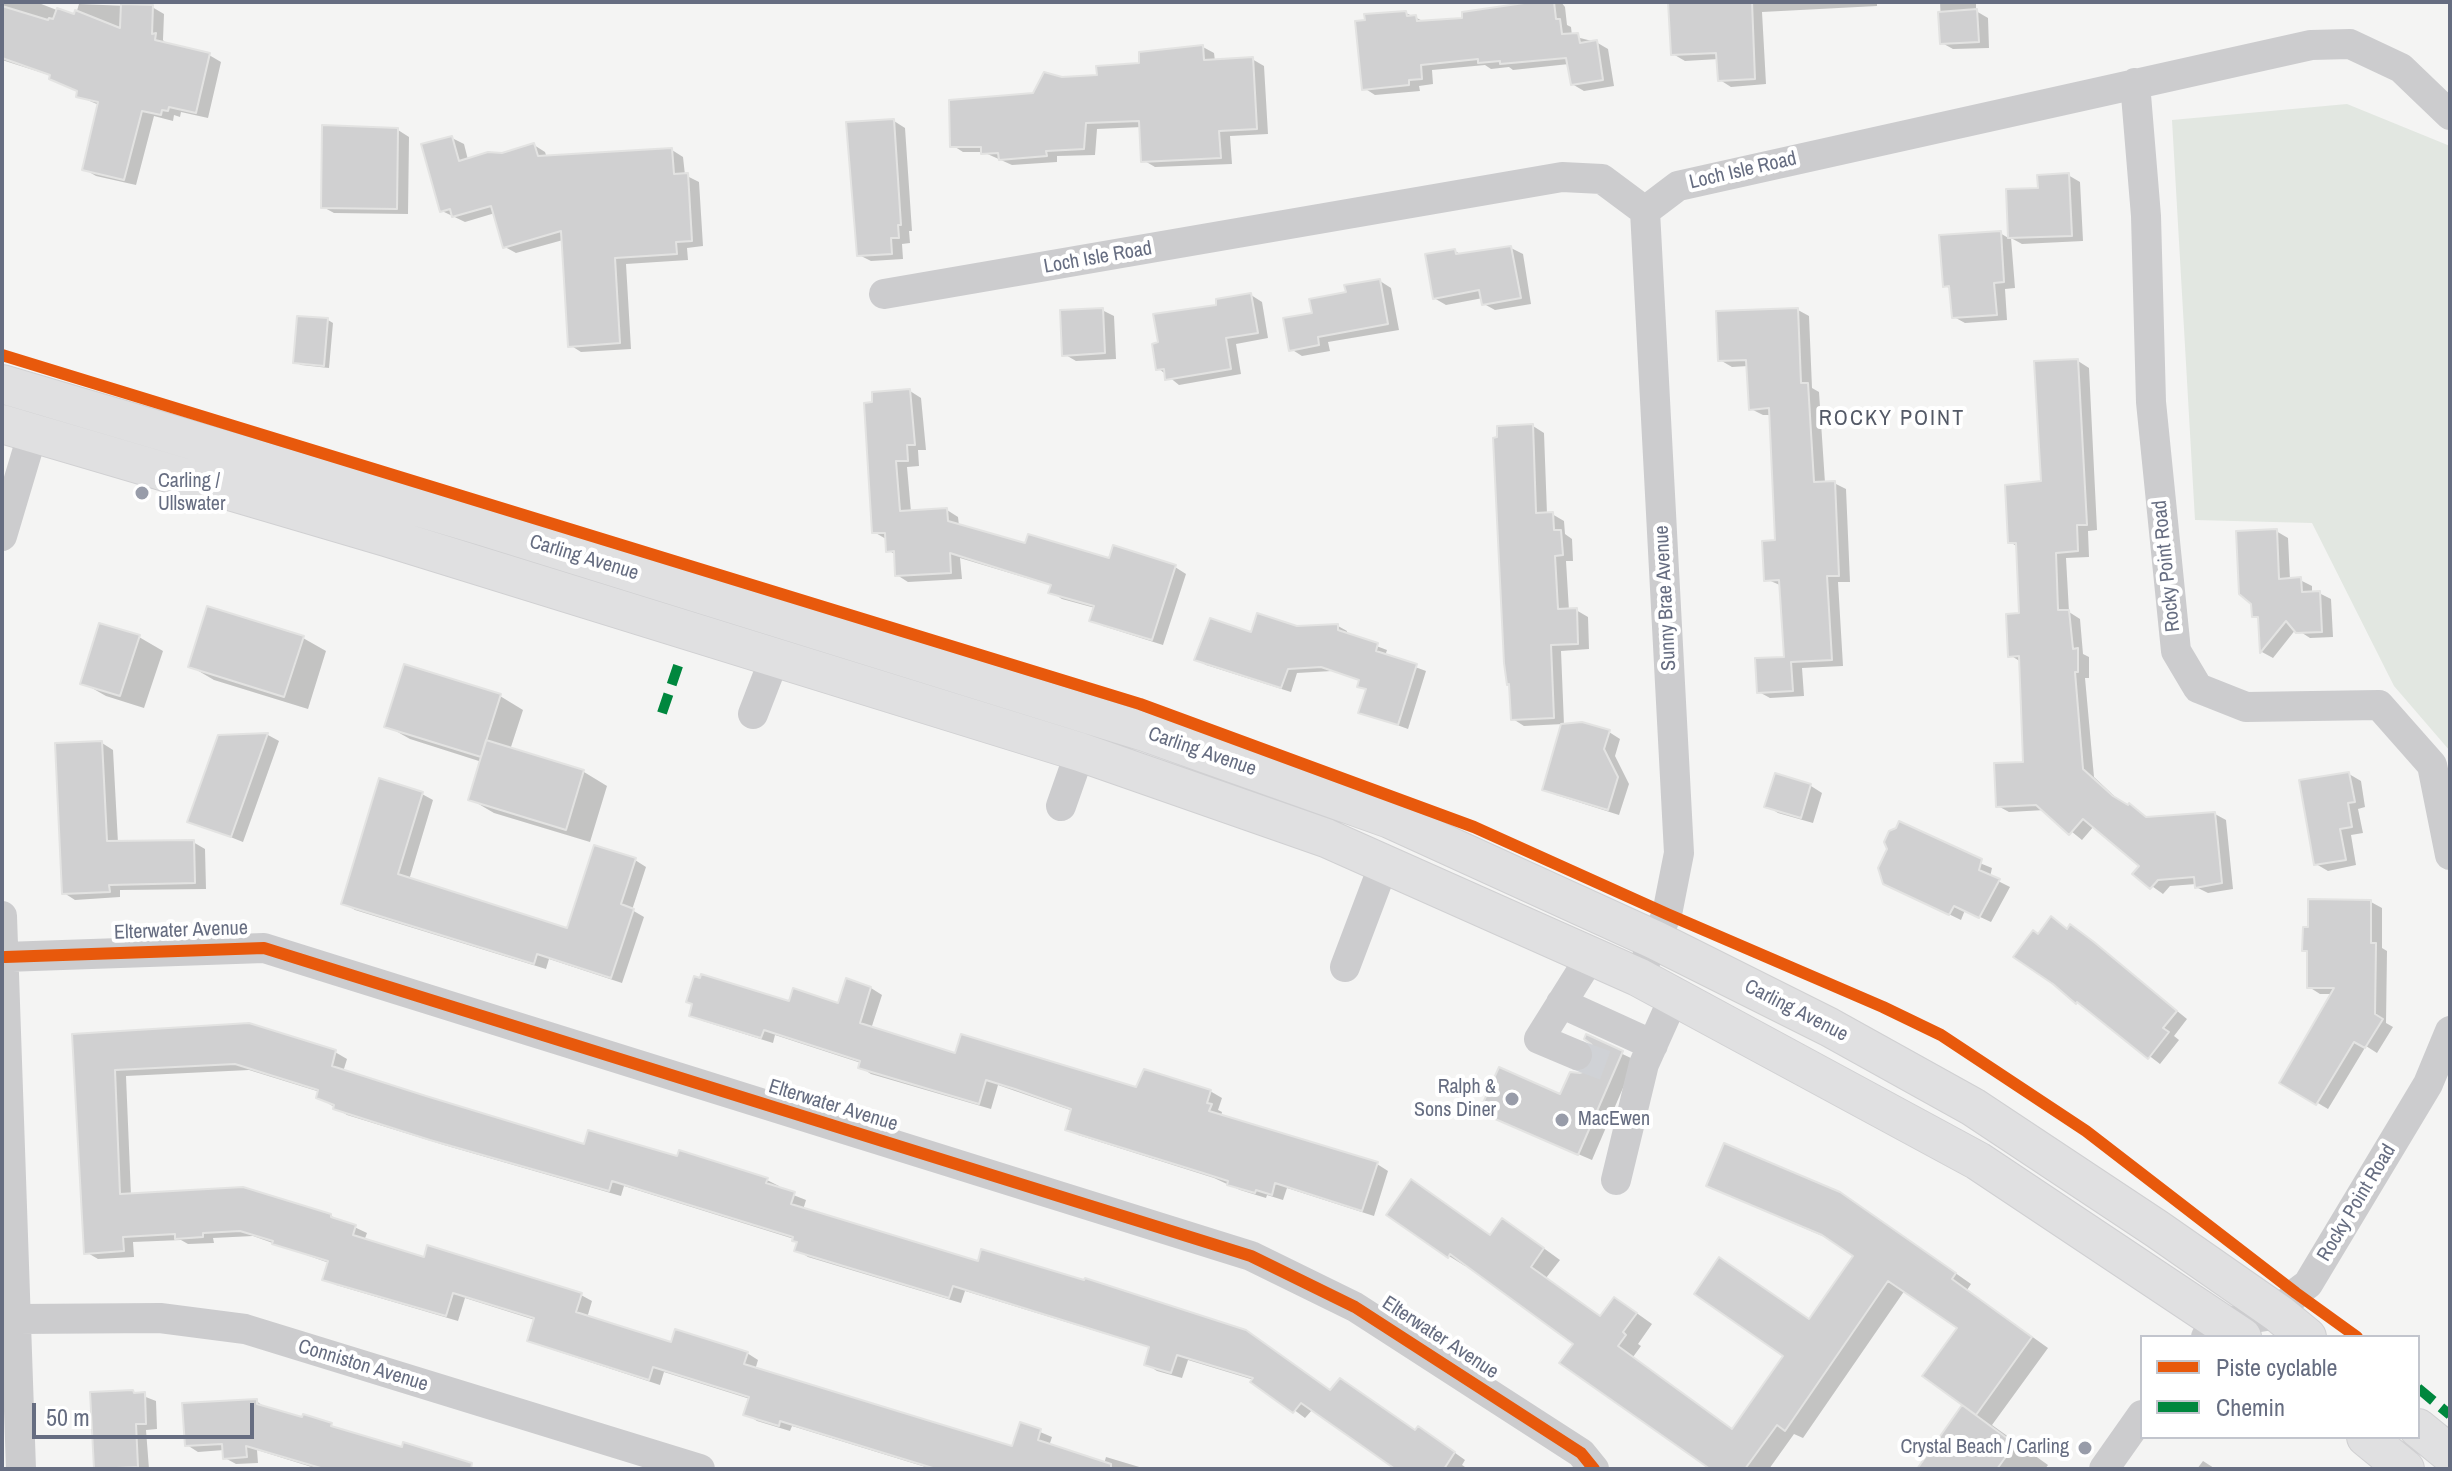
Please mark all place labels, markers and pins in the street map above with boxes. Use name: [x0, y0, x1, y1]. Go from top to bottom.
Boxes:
place label: Carling / Ullswater: [158, 470, 225, 517]
marker: Carling / Ullswater: [133, 484, 151, 502]
place label: Ralph & Sons Diner: [1414, 1076, 1496, 1123]
marker: Ralph & Sons Diner: [1503, 1090, 1521, 1108]
place label: MacEwen: [1578, 1108, 1650, 1132]
marker: MacEwen: [1553, 1111, 1571, 1129]
place label: Crystal Beach / Carling: [1900, 1436, 2069, 1460]
marker: Crystal Beach / Carling: [2076, 1439, 2094, 1457]

